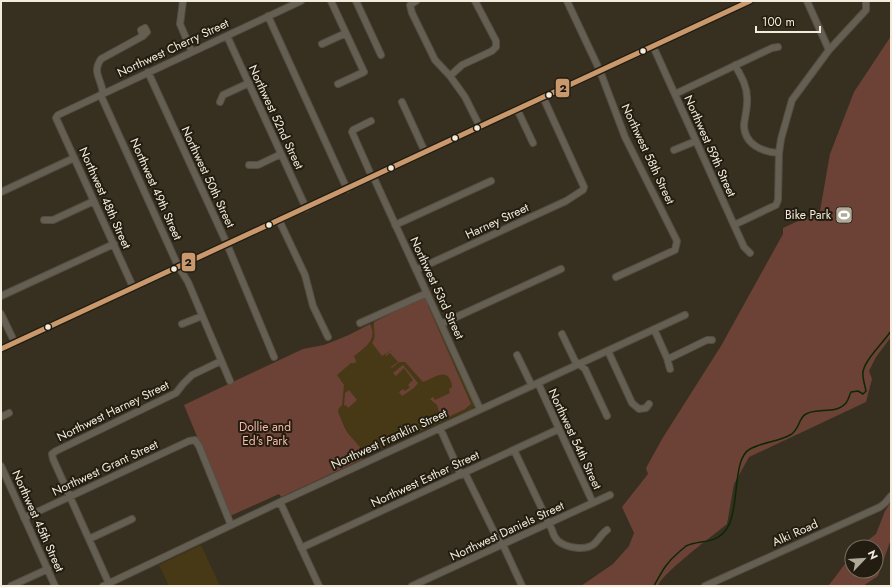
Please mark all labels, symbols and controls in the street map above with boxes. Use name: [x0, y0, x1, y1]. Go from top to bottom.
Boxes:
scale bar: [756, 8, 820, 34]
text: 100 m: [762, 13, 795, 31]
street label: Northwest Cherry Street: [114, 14, 232, 82]
unlabelled marker: [638, 46, 648, 56]
street label: Northwest 52nd Street: [244, 62, 308, 172]
line badge: 2: [555, 78, 570, 98]
text: 2: [559, 80, 567, 96]
unlabelled marker: [544, 90, 554, 100]
street label: Northwest 59th Street: [679, 92, 741, 200]
street label: Northwest 58th Street: [617, 101, 679, 207]
street label: Northwest 50th Street: [177, 123, 239, 231]
unlabelled marker: [472, 123, 482, 133]
unlabelled marker: [450, 133, 460, 143]
street label: Northwest 49th Street: [125, 135, 187, 243]
street label: Northwest 48th Street: [75, 144, 136, 252]
unlabelled marker: [386, 163, 396, 173]
street label: Harney Street: [462, 198, 532, 244]
sports icon: Bike Park: [834, 205, 854, 225]
place label: Bike Park: [785, 206, 832, 224]
unlabelled marker: [264, 220, 274, 230]
street label: Northwest 53rd Street: [405, 234, 469, 342]
line badge: 2: [181, 252, 196, 272]
text: 2: [184, 254, 192, 270]
unlabelled marker: [169, 264, 179, 274]
unlabelled marker: [43, 322, 53, 332]
street label: Northwest Harney Street: [54, 376, 172, 446]
street label: Northwest 54th Street: [544, 385, 606, 493]
street label: Northwest Franklin Street: [328, 404, 450, 474]
park label: Dollie and Ed's Park: [239, 418, 291, 450]
street label: Northwest Grant Street: [49, 435, 161, 500]
street label: Northwest Esther Street: [368, 446, 482, 512]
street label: Northwest 45th Street: [7, 467, 69, 575]
street label: Northwest Daniels Street: [447, 497, 567, 565]
street label: Alki Road: [769, 515, 821, 551]
north arrow: [844, 539, 884, 579]
text: N: [864, 547, 882, 562]

